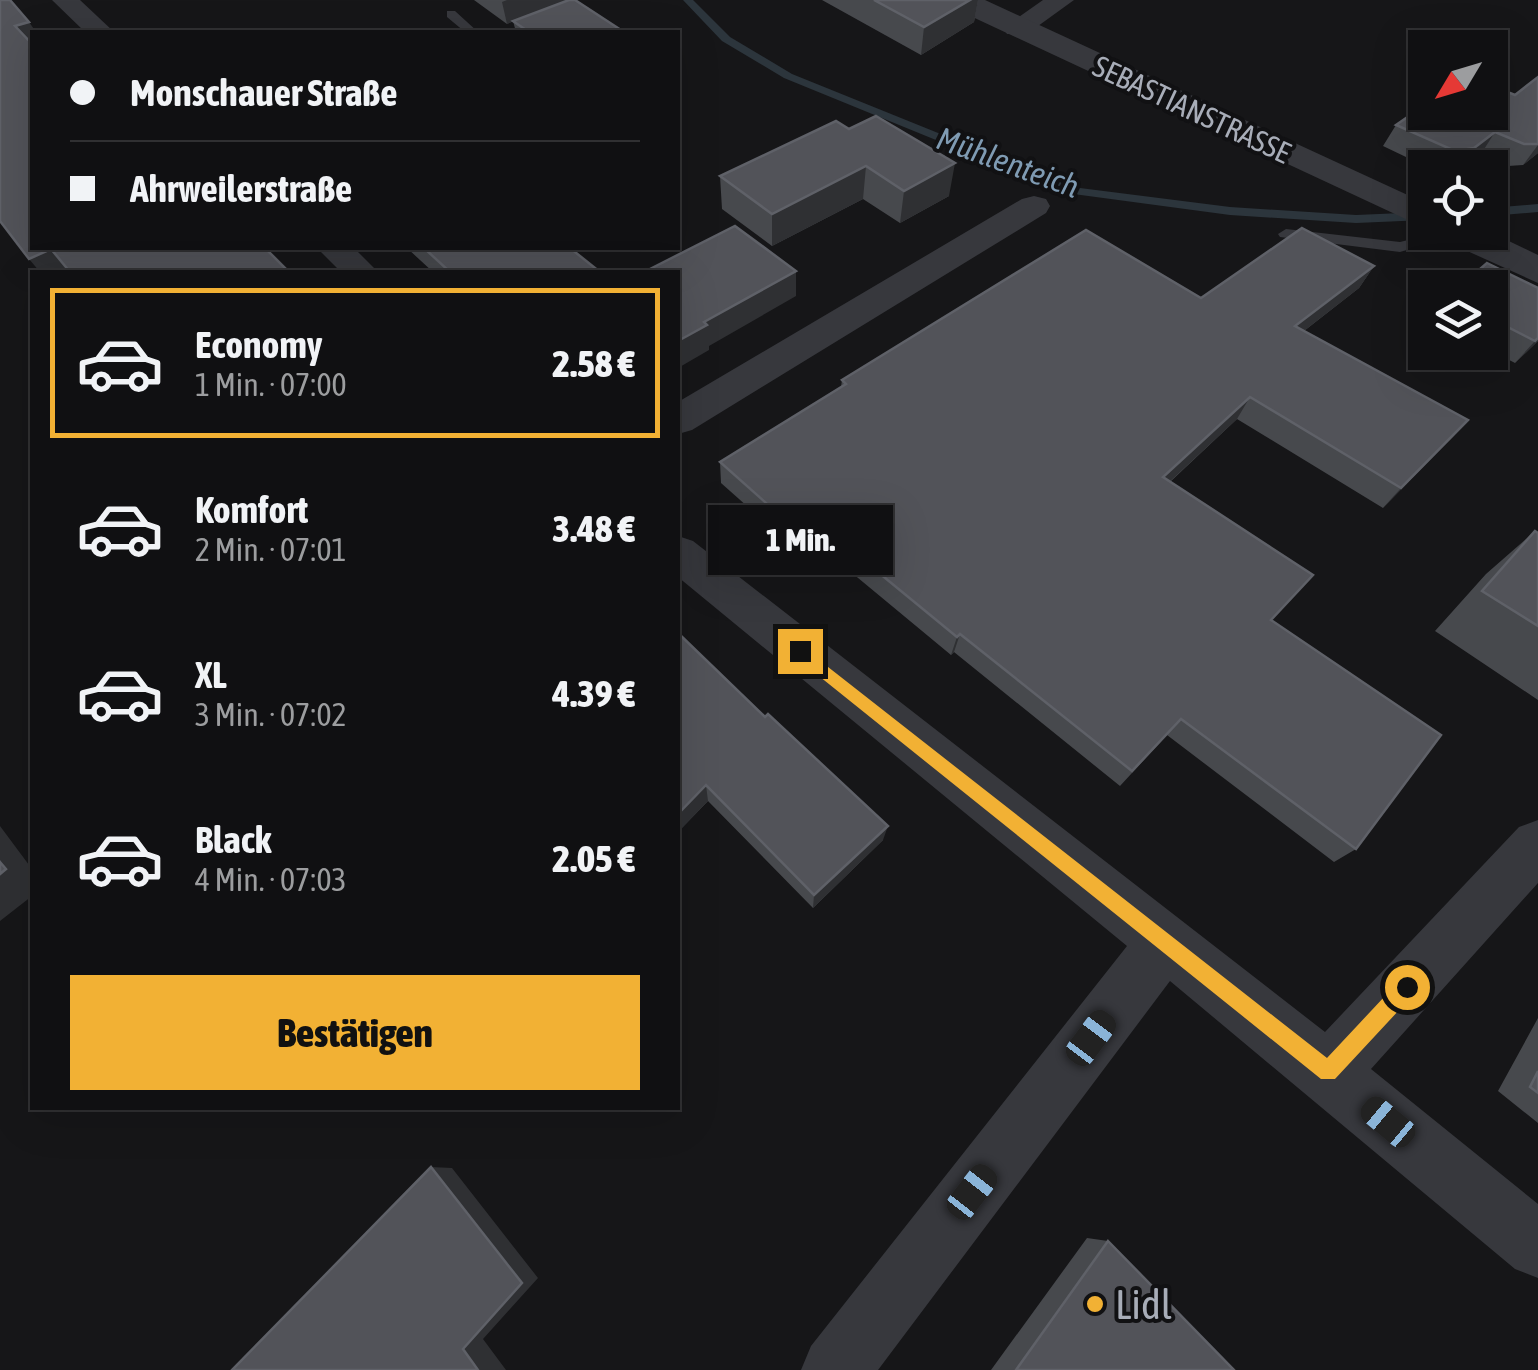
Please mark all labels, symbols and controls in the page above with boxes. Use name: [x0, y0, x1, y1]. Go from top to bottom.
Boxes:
north arrow: [1408, 30, 1508, 130]
map controls: [1408, 30, 1508, 370]
street label: SEBASTIANSTRASSE: [1088, 48, 1296, 170]
text: Monschauer Straße: [130, 71, 397, 114]
water label: Mühlenteich: [932, 119, 1084, 205]
button: locate: [1408, 150, 1508, 250]
text: Ahrweilerstraße: [130, 167, 352, 210]
button: layers: [1408, 270, 1508, 370]
icon: car: [75, 318, 165, 408]
text: Economy: [195, 323, 322, 366]
text: 2.58 €: [552, 342, 635, 385]
text: 1 Min. · 07:00: [195, 366, 347, 403]
icon: car: [75, 483, 165, 573]
text: Komfort: [195, 488, 308, 531]
callout: 1 Min.: [708, 506, 892, 576]
text: 3.48 €: [552, 507, 635, 550]
text: 1 Min.: [766, 521, 835, 558]
text: 2 Min. · 07:01: [195, 531, 347, 568]
route end: [778, 629, 823, 674]
icon: car: [75, 648, 165, 738]
text: XL: [195, 653, 227, 696]
text: 4.39 €: [552, 672, 635, 715]
text: 3 Min. · 07:02: [195, 696, 347, 733]
icon: car: [75, 813, 165, 903]
text: Black: [195, 818, 272, 861]
text: 2.05 €: [552, 837, 635, 880]
text: 4 Min. · 07:03: [195, 861, 347, 898]
route start: [1385, 965, 1430, 1010]
button: Bestätigen: [70, 975, 640, 1090]
car: [1061, 1005, 1121, 1071]
car: [1355, 1091, 1421, 1153]
car: [942, 1159, 1002, 1225]
place label: Lidl: [1115, 1280, 1172, 1328]
marker: Lidl: [1084, 1293, 1106, 1315]

